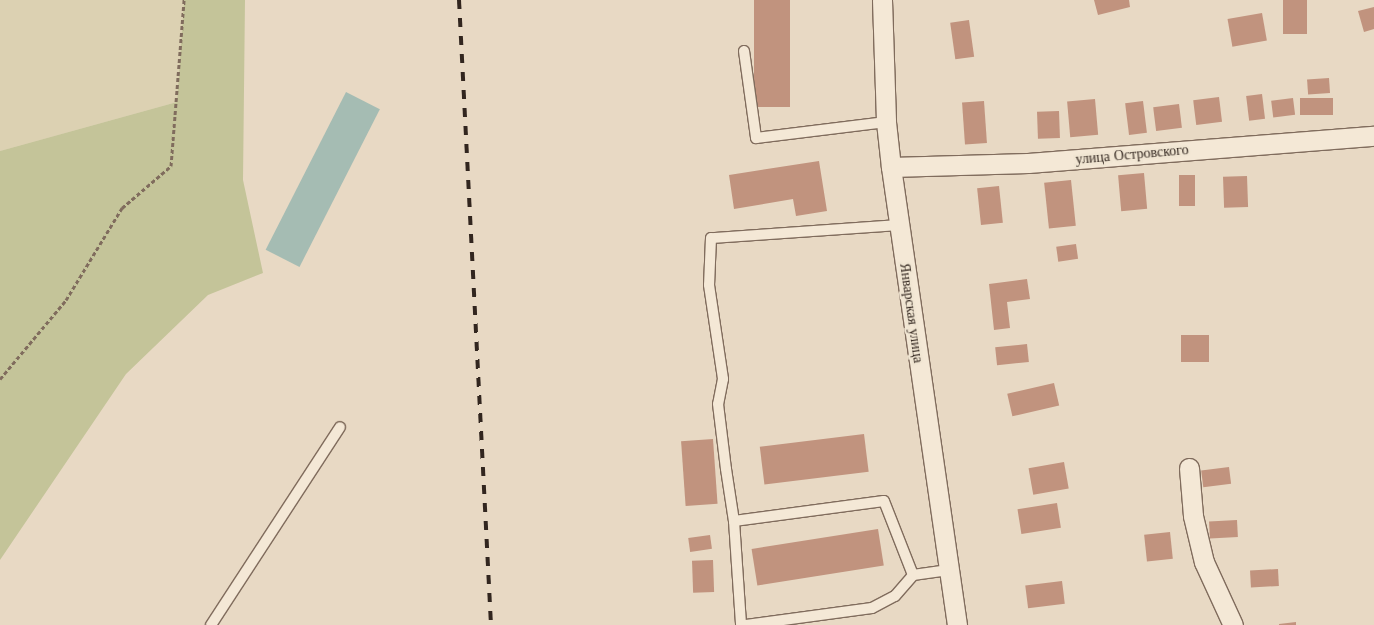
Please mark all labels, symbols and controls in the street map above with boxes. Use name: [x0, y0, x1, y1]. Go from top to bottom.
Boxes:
street label: улица Островского: [1075, 141, 1189, 167]
street label: Январская улица: [897, 262, 927, 364]

